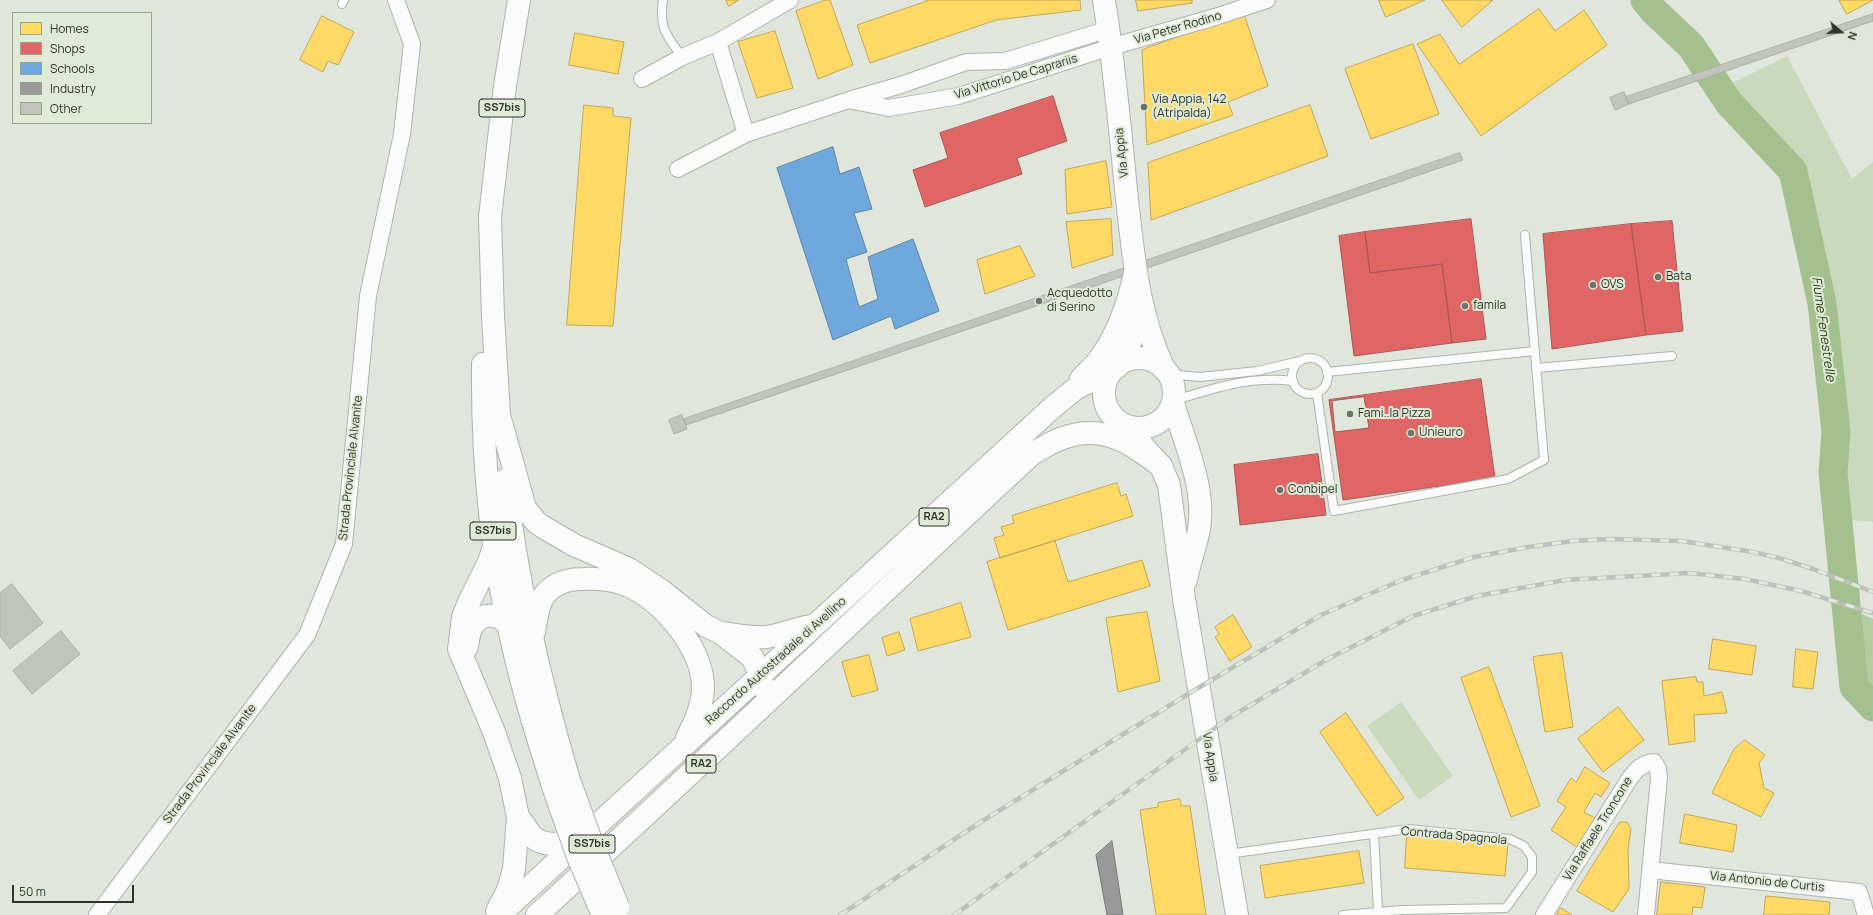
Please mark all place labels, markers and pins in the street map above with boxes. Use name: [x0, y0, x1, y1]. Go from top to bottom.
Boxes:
place label: Via Appia, 142 (Atripalda): [1152, 93, 1226, 121]
marker: Via Appia, 142 (Atripalda): [1139, 102, 1149, 112]
place label: Bata: [1666, 270, 1691, 284]
marker: Bata: [1653, 272, 1663, 282]
place label: OVS: [1601, 278, 1624, 292]
marker: OVS: [1588, 280, 1598, 290]
place label: Acquedotto di Serino: [1047, 287, 1113, 315]
marker: Acquedotto di Serino: [1034, 296, 1044, 306]
place label: famila: [1473, 299, 1506, 313]
marker: famila: [1460, 301, 1470, 311]
place label: Fami..la Pizza: [1358, 407, 1430, 421]
marker: Fami..la Pizza: [1345, 409, 1355, 419]
place label: Unieuro: [1419, 426, 1463, 440]
marker: Unieuro: [1406, 428, 1416, 438]
place label: Conbipel: [1288, 483, 1338, 497]
marker: Conbipel: [1275, 485, 1285, 495]

